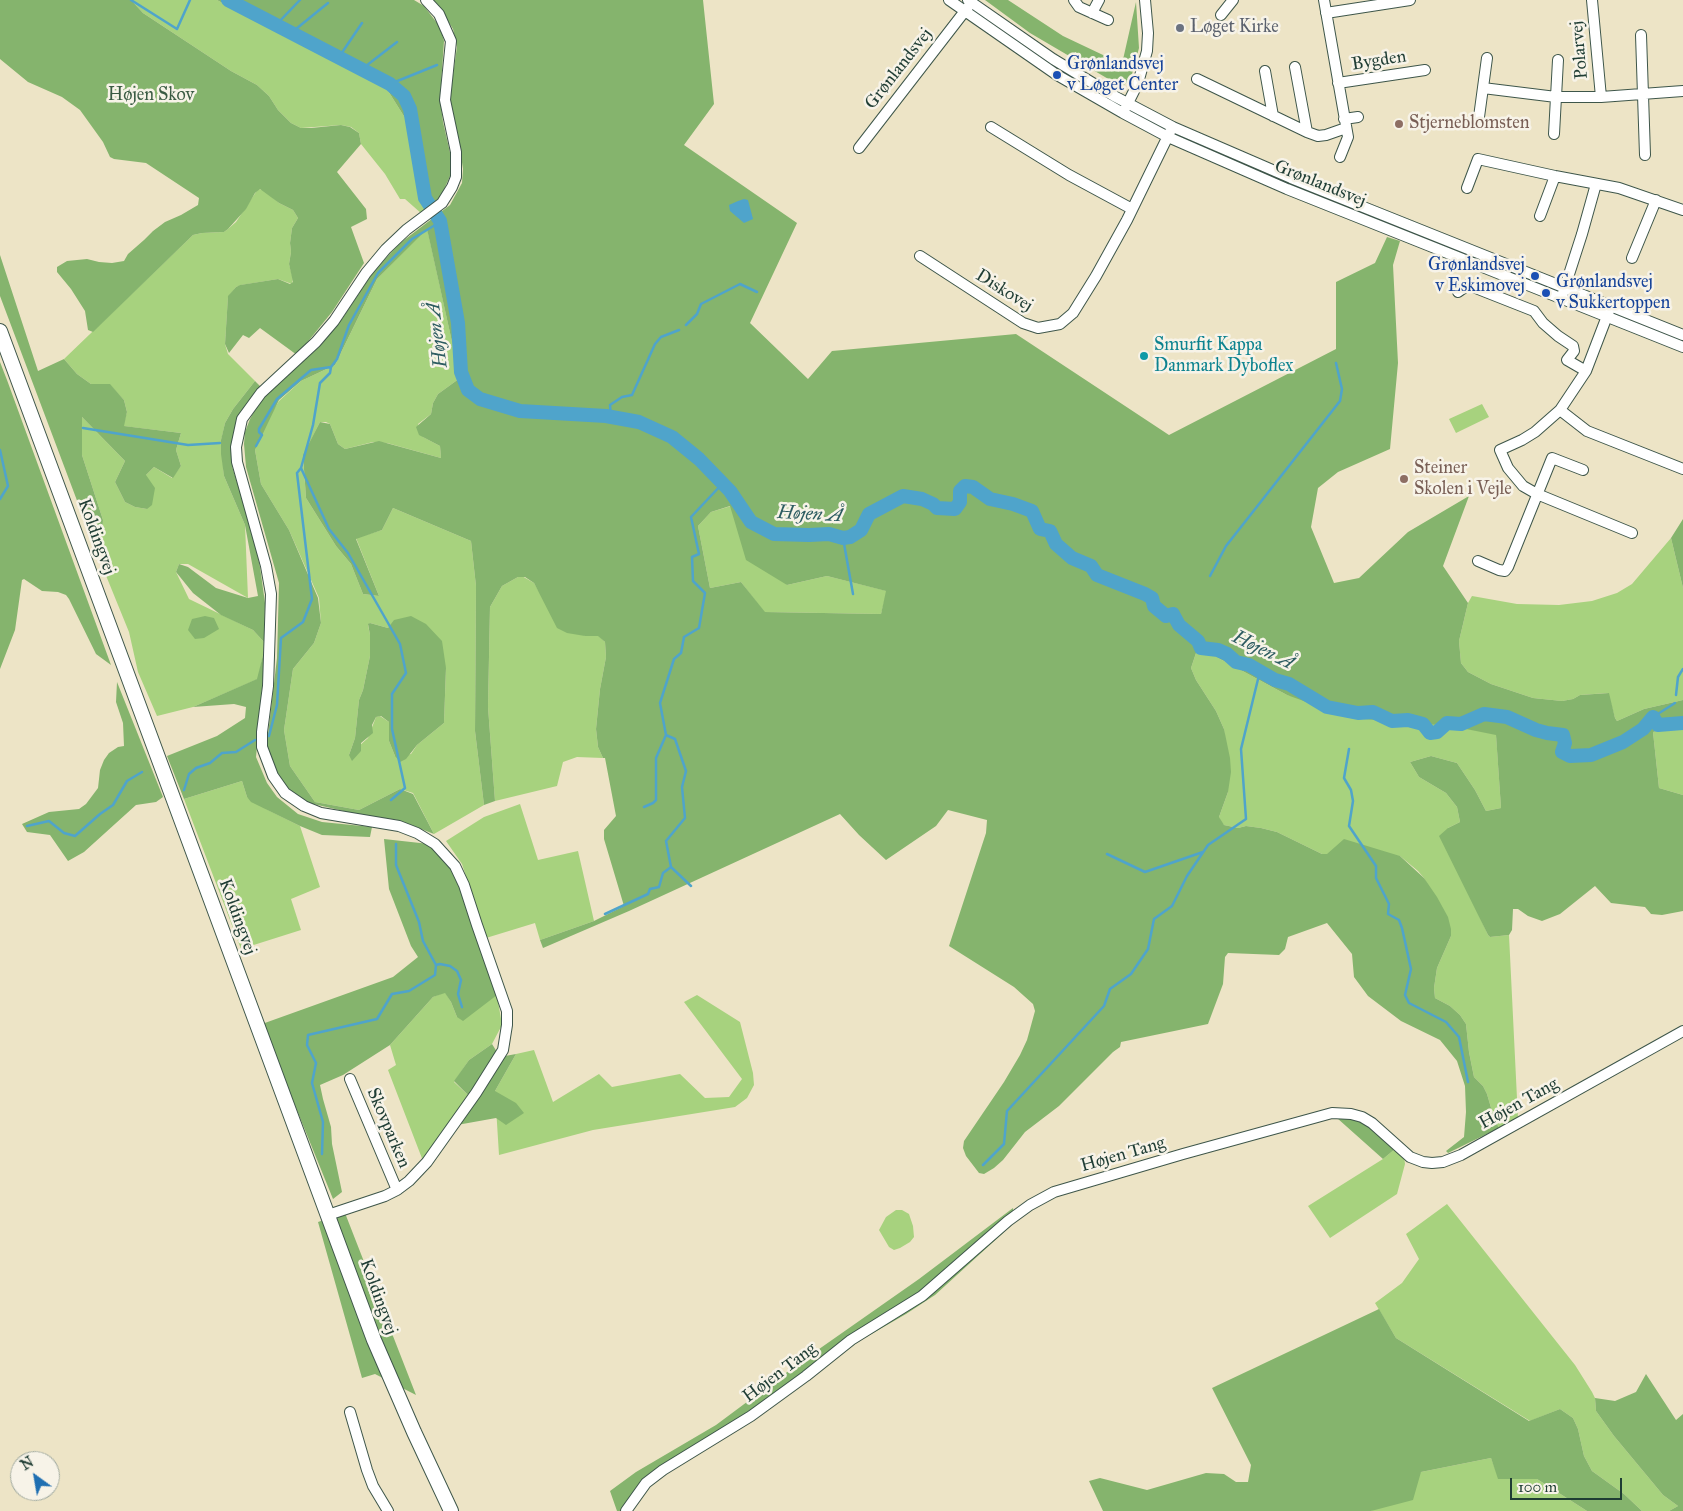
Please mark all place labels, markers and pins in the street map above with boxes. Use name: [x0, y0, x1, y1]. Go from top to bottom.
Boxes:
place label: Løget Kirke: [1190, 17, 1279, 39]
marker: Løget Kirke: [1174, 22, 1186, 34]
place label: Grønlandsvej v Løget Center: [1067, 54, 1178, 96]
marker: Grønlandsvej v Løget Center: [1051, 69, 1063, 81]
place label: Stjerneblomsten: [1409, 113, 1529, 135]
marker: Stjerneblomsten: [1393, 118, 1405, 130]
place label: Grønlandsvej v Eskimovej: [1428, 255, 1525, 298]
marker: Grønlandsvej v Eskimovej: [1529, 270, 1541, 282]
place label: Grønlandsvej v Sukkertoppen: [1556, 272, 1670, 314]
marker: Grønlandsvej v Sukkertoppen: [1540, 287, 1552, 299]
place label: Smurfit Kappa Danmark Dyboflex: [1154, 335, 1293, 378]
marker: Smurfit Kappa Danmark Dyboflex: [1138, 350, 1150, 362]
place label: Steiner Skolen i Vejle: [1414, 458, 1512, 500]
marker: Steiner Skolen i Vejle: [1398, 473, 1410, 485]

